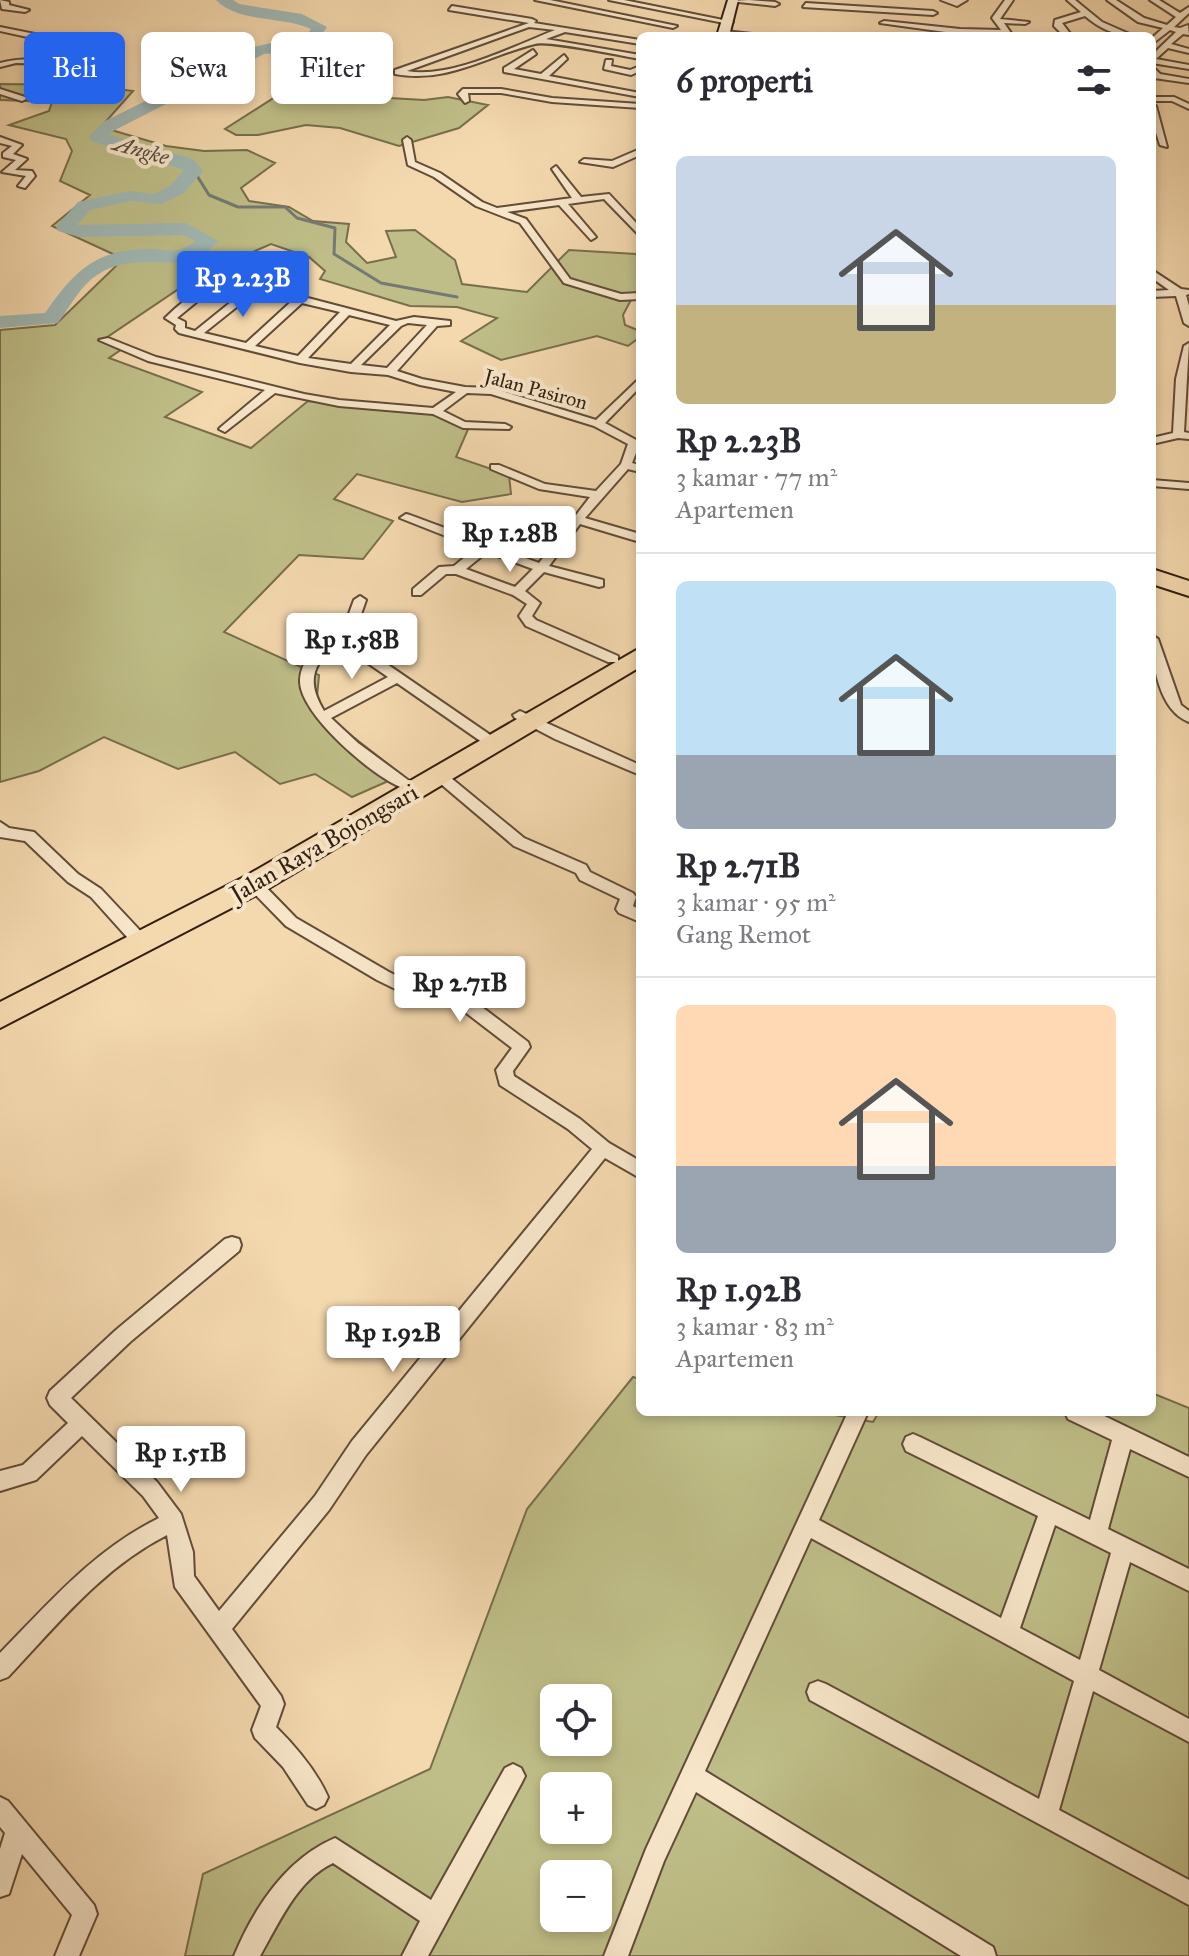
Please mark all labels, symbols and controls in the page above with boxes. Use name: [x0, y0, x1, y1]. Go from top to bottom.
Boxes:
chip: Beli: [24, 32, 125, 104]
chip: Sewa: [141, 32, 255, 104]
chip: Filter: [271, 32, 393, 104]
icon: filters: [1072, 58, 1116, 102]
text: 6 properti: [676, 60, 813, 101]
water label: Angke: [108, 129, 173, 171]
icon: home: [824, 208, 968, 352]
pin: Rp 2.23B: [160, 251, 326, 319]
text: Rp 2.23B: [195, 261, 291, 293]
street label: Jalan Pasiron: [480, 363, 590, 415]
text: Rp 2.23B: [676, 420, 802, 461]
text: 3 kamar · 77 m²: [676, 461, 837, 493]
text: Apartemen: [676, 493, 794, 525]
pin: Rp 1.28B: [427, 506, 593, 574]
text: Rp 1.28B: [462, 516, 558, 548]
pin: Rp 1.58B: [269, 613, 435, 681]
text: Rp 1.58B: [304, 623, 400, 655]
icon: home: [824, 633, 968, 777]
street label: Jalan Raya Bojongsari: [222, 777, 424, 911]
text: Rp 2.71B: [676, 845, 801, 886]
text: 3 kamar · 95 m²: [676, 886, 836, 918]
text: Gang Remot: [676, 918, 811, 950]
pin: Rp 2.71B: [377, 956, 543, 1024]
text: Rp 2.71B: [412, 966, 508, 998]
icon: home: [824, 1057, 968, 1201]
text: Rp 1.92B: [676, 1269, 802, 1310]
pin: Rp 1.92B: [310, 1306, 476, 1374]
text: 3 kamar · 83 m²: [676, 1310, 834, 1342]
text: Rp 1.92B: [345, 1316, 441, 1348]
text: Apartemen: [676, 1342, 794, 1374]
pin: Rp 1.51B: [98, 1426, 264, 1494]
text: Rp 1.51B: [135, 1436, 227, 1468]
map controls: [540, 1684, 612, 1932]
button: locate: [540, 1684, 612, 1756]
button: +: [540, 1772, 612, 1844]
button: −: [540, 1860, 612, 1932]

